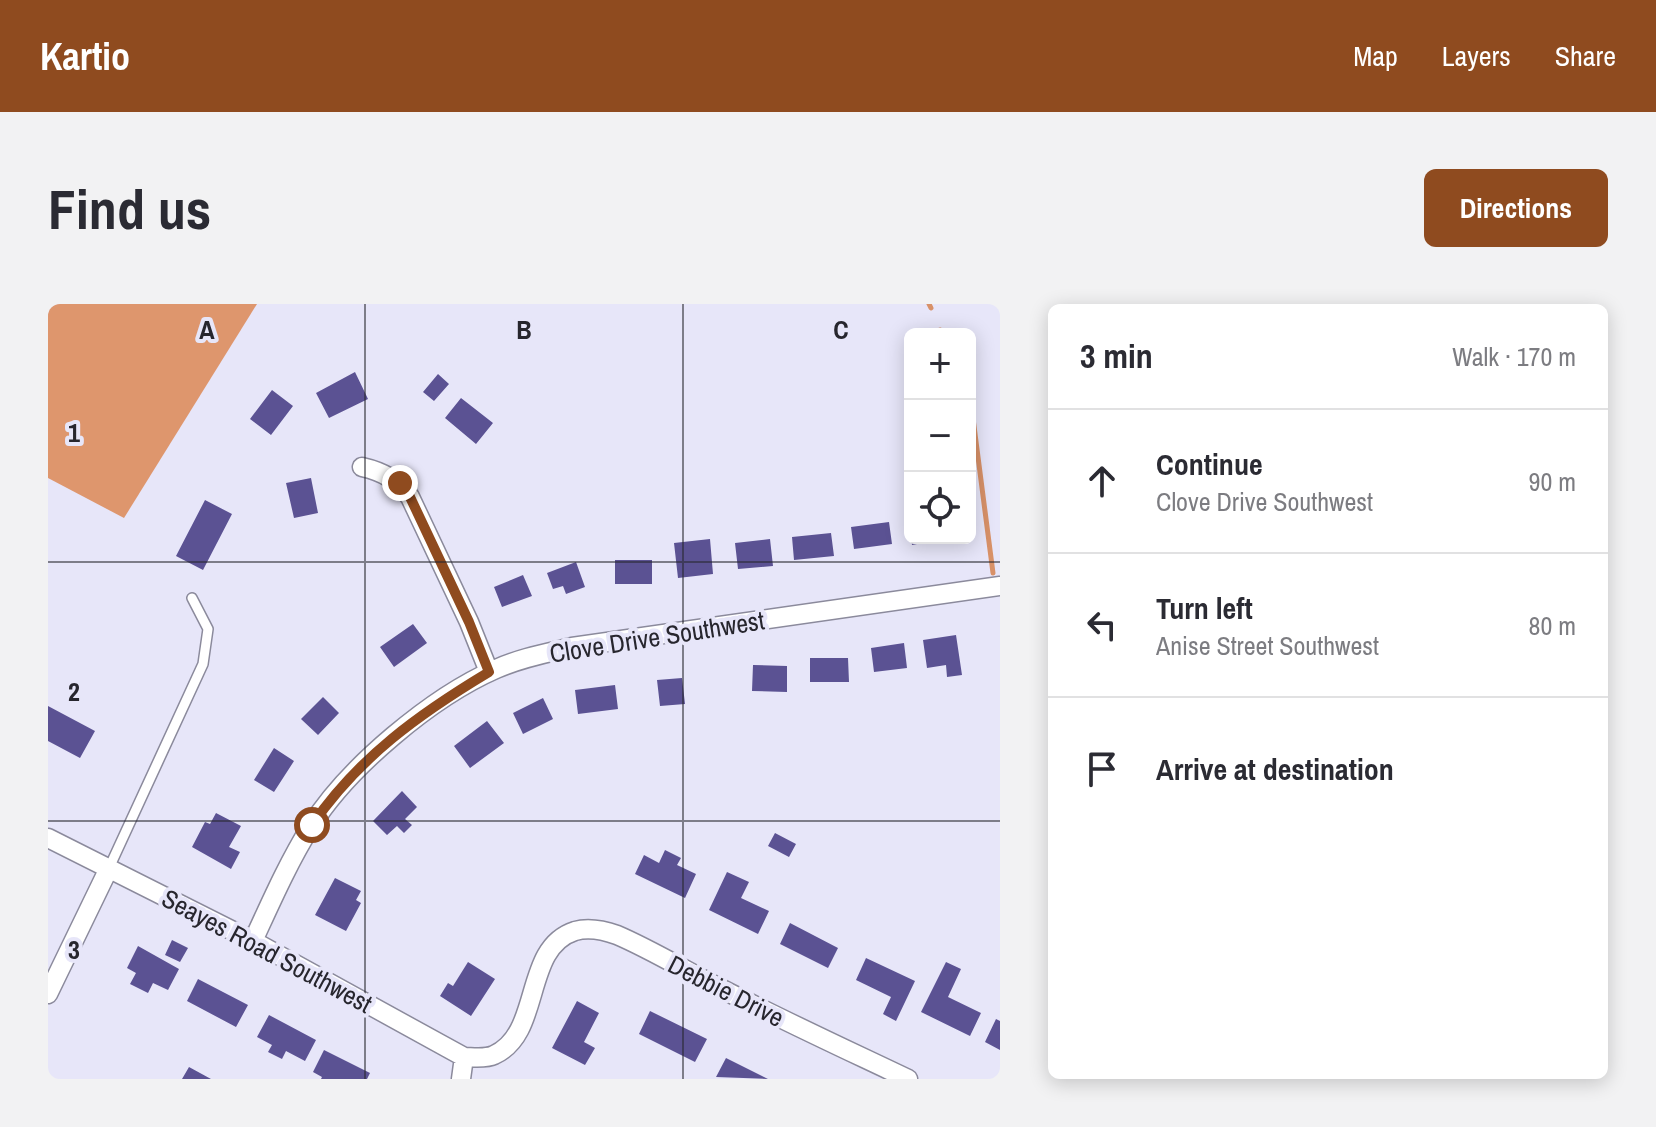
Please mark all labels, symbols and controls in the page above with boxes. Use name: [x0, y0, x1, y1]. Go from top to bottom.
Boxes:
text: Kartio: [40, 31, 130, 82]
text: Map: [1353, 37, 1398, 75]
text: Layers: [1442, 37, 1511, 75]
text: Share: [1555, 37, 1616, 75]
button: Directions: [1424, 169, 1608, 247]
text: Find us: [48, 171, 211, 246]
text: A: [199, 312, 215, 347]
text: B: [516, 312, 532, 347]
text: C: [833, 312, 849, 347]
map controls: [904, 328, 976, 544]
button: +: [904, 328, 976, 400]
text: 3 min: [1080, 333, 1153, 379]
text: Walk · 170 m: [1452, 339, 1576, 374]
button: −: [904, 400, 976, 472]
text: 1: [68, 415, 80, 450]
text: Continue: [1156, 444, 1263, 484]
icon: ahead: [1080, 459, 1124, 503]
text: 90 m: [1529, 464, 1576, 499]
route end: [382, 465, 418, 501]
button: locate: [904, 472, 976, 544]
text: Clove Drive Southwest: [1156, 484, 1373, 519]
text: Turn left: [1156, 588, 1253, 628]
street label: Clove Drive Southwest: [547, 602, 767, 671]
icon: left: [1080, 603, 1124, 647]
text: 80 m: [1529, 608, 1576, 643]
text: Anise Street Southwest: [1156, 628, 1379, 663]
text: 2: [68, 674, 80, 709]
icon: arrive: [1080, 747, 1124, 791]
text: Arrive at destination: [1156, 749, 1394, 789]
route start: [294, 807, 330, 843]
street label: Seayes Road Southwest: [156, 880, 379, 1021]
text: 3: [68, 932, 80, 967]
street label: Debbie Drive: [662, 946, 790, 1035]

